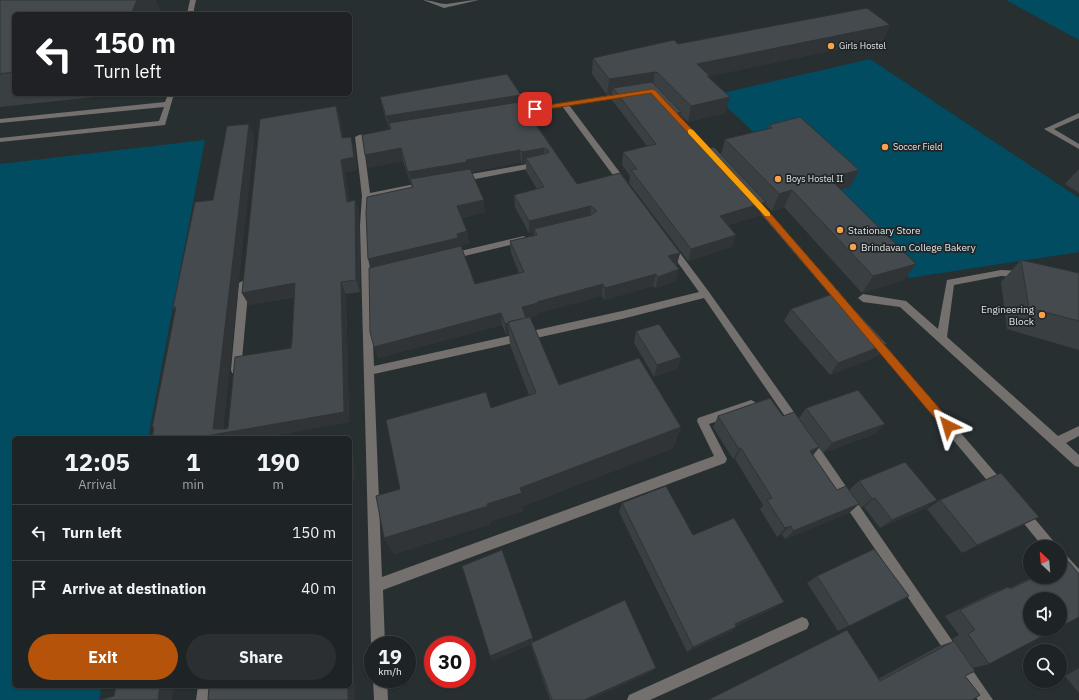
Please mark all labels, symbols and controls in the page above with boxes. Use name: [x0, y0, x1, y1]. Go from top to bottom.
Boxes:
text: 150 m: [94, 24, 176, 61]
icon: left: [28, 28, 80, 80]
place label: Girls Hostel: [839, 40, 887, 51]
marker: Girls Hostel: [826, 41, 836, 51]
text: Turn left: [94, 60, 162, 83]
pin: [518, 92, 552, 126]
icon: arrive: [524, 98, 546, 120]
place label: Soccer Field: [893, 141, 942, 152]
marker: Soccer Field: [880, 142, 890, 152]
place label: Boys Hostel II: [786, 173, 844, 184]
marker: Boys Hostel II: [773, 174, 783, 184]
place label: Stationary Store: [848, 224, 921, 237]
marker: Stationary Store: [835, 225, 845, 235]
place label: Brindavan College Bakery: [861, 241, 976, 254]
marker: Brindavan College Bakery: [848, 242, 858, 252]
place label: Engineering Block: [981, 303, 1035, 328]
marker: Engineering Block: [1037, 310, 1047, 320]
position arrow: [927, 405, 969, 447]
text: 12:05: [64, 446, 130, 478]
text: 1: [186, 446, 200, 478]
text: 190: [256, 446, 300, 478]
text: Arrival: [78, 476, 116, 493]
text: min: [182, 476, 204, 493]
text: m: [272, 476, 284, 493]
icon: left: [28, 522, 50, 544]
text: Turn left: [62, 523, 122, 542]
text: 150 m: [292, 523, 336, 542]
north arrow: [1023, 540, 1067, 584]
map controls: [1023, 540, 1067, 688]
icon: arrive: [28, 578, 50, 600]
text: Arrive at destination: [62, 579, 206, 598]
text: 40 m: [301, 579, 336, 598]
button: sound: [1023, 592, 1067, 636]
button: Exit: [28, 634, 178, 680]
button: Share: [186, 634, 336, 680]
speed limit sign: 30: [424, 636, 476, 688]
text: 19: [378, 643, 402, 670]
button: search: [1023, 644, 1067, 688]
text: km/h: [378, 665, 402, 678]

